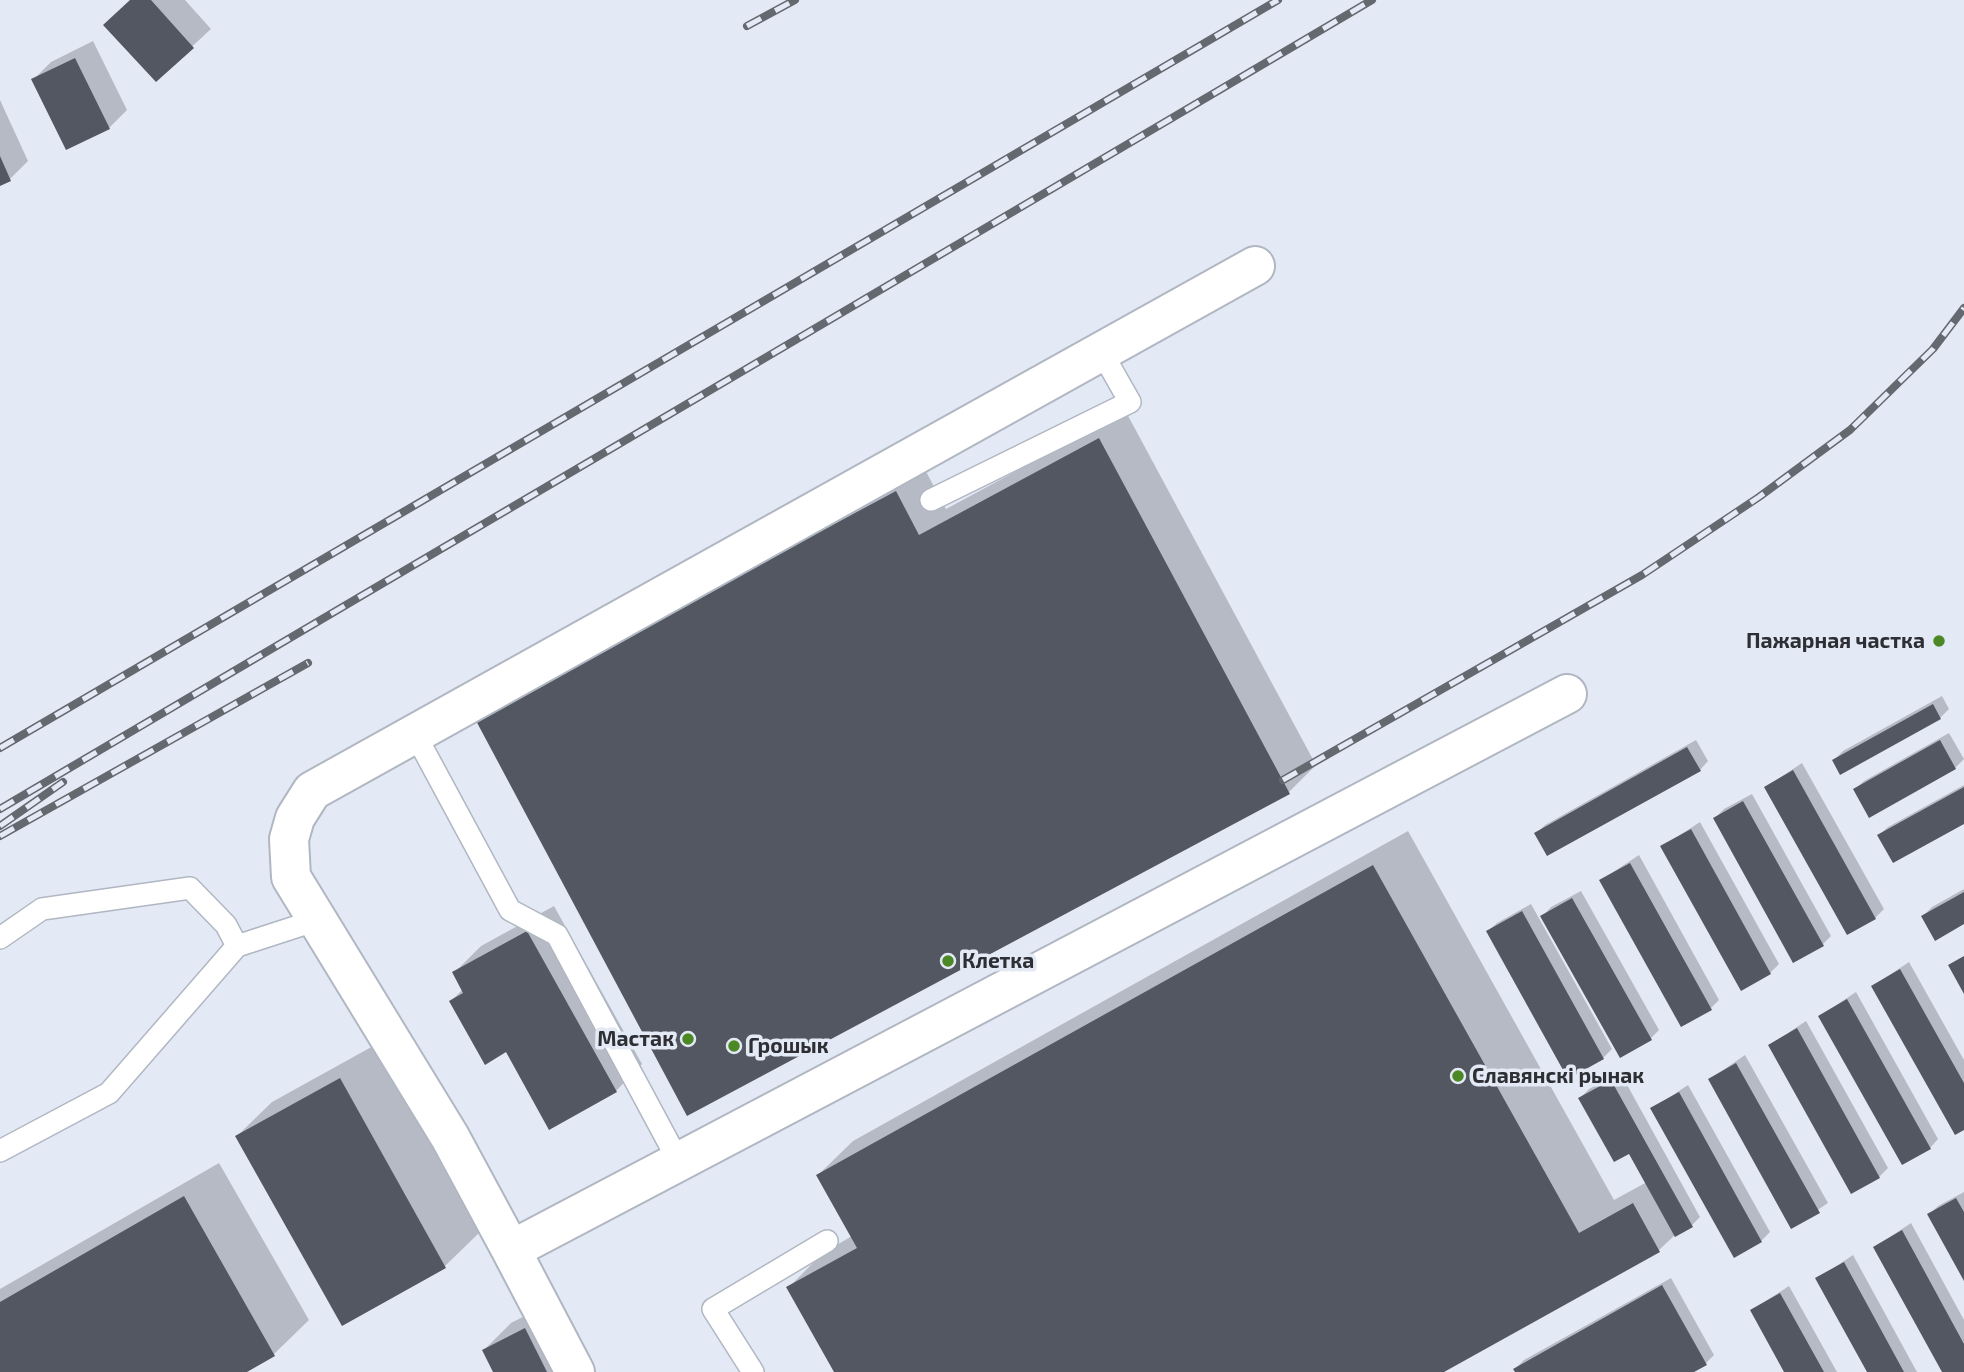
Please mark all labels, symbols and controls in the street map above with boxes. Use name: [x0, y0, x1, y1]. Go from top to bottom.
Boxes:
place label: Пажарная частка: [1746, 628, 1925, 654]
marker: Пажарная частка: [1931, 633, 1947, 649]
place label: Клетка: [962, 948, 1034, 974]
marker: Клетка: [940, 953, 956, 969]
place label: Мастак: [597, 1026, 674, 1052]
marker: Мастак: [680, 1031, 696, 1047]
place label: Грошык: [748, 1033, 829, 1059]
marker: Грошык: [726, 1038, 742, 1054]
place label: Славянскі рынак: [1472, 1063, 1644, 1089]
marker: Славянскі рынак: [1450, 1068, 1466, 1084]

